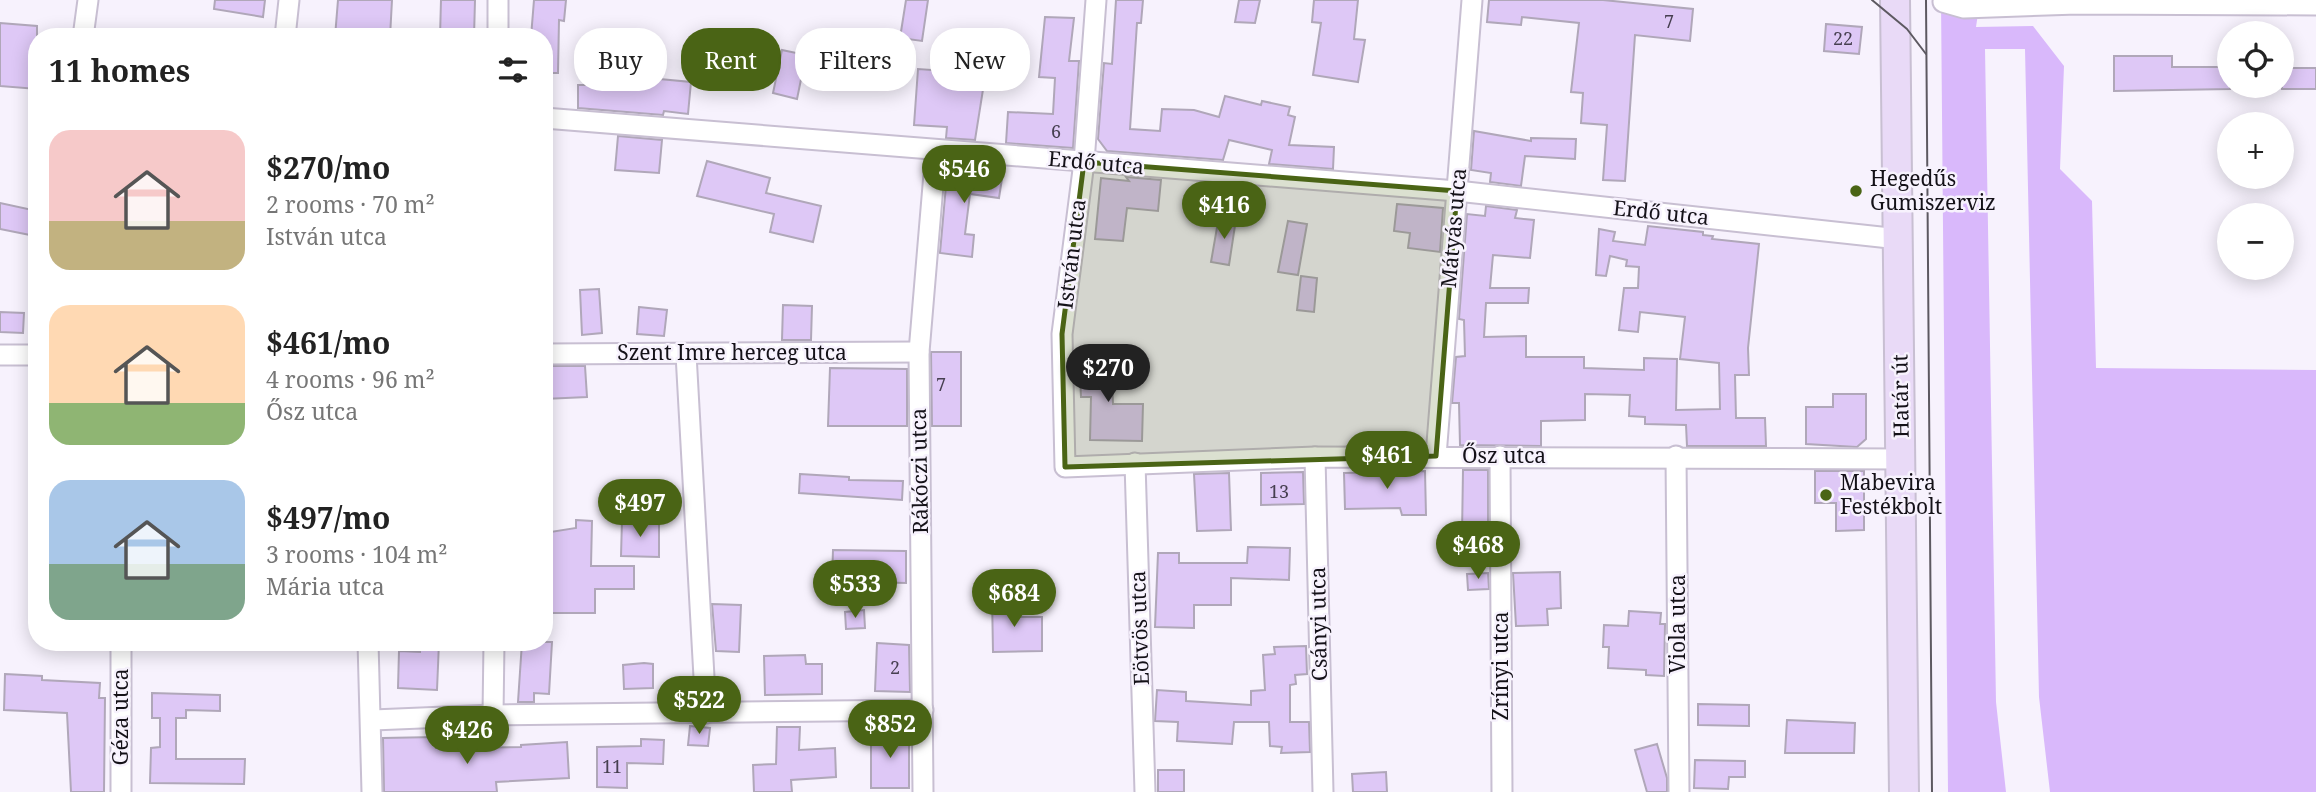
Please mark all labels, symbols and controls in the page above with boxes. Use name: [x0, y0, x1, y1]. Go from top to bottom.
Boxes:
house number: 7: [1664, 9, 1674, 33]
map controls: [2217, 21, 2294, 280]
button: locate: [2217, 21, 2294, 98]
house number: 22: [1833, 26, 1853, 50]
chip: Buy: [574, 28, 667, 91]
chip: Rent: [681, 28, 781, 91]
chip: Filters: [795, 28, 916, 91]
chip: New: [930, 28, 1030, 91]
text: 11 homes: [49, 50, 190, 91]
icon: filters: [494, 51, 532, 89]
button: +: [2217, 112, 2294, 189]
house number: 6: [1051, 119, 1061, 143]
street label: Erdő utca: [1047, 144, 1145, 180]
pin: $546: [923, 146, 1005, 205]
text: $270/mo: [266, 147, 390, 188]
text: $546: [938, 152, 990, 184]
icon: home: [105, 158, 189, 242]
place label: Hegedűs Gumiszerviz: [1870, 164, 1996, 216]
street label: Mátyás utca: [1434, 167, 1472, 289]
pin: $416: [1183, 182, 1265, 241]
marker: Hegedűs Gumiszerviz: [1848, 183, 1864, 199]
text: 2 rooms · 70 m²: [266, 188, 435, 220]
text: $416: [1198, 188, 1250, 220]
street label: Erdő utca: [1612, 193, 1710, 231]
street label: István utca: [1050, 197, 1092, 310]
button: −: [2217, 203, 2294, 280]
text: István utca: [266, 220, 387, 252]
text: $461/mo: [266, 322, 390, 363]
icon: home: [105, 333, 189, 417]
street label: Szent Imre herceg utca: [617, 338, 847, 366]
pin: $270: [1067, 344, 1149, 404]
text: $270: [1082, 351, 1134, 383]
street label: Határ út: [1885, 354, 1915, 438]
text: 4 rooms · 96 m²: [266, 363, 435, 395]
house number: 7: [936, 372, 946, 396]
text: Ősz utca: [266, 395, 358, 427]
street label: Rákóczi utca: [904, 408, 934, 534]
pin: $461: [1346, 432, 1428, 491]
text: $461: [1361, 438, 1413, 470]
street label: Ősz utca: [1462, 441, 1546, 469]
place label: Mabevira Festékbolt: [1840, 468, 1942, 520]
house number: 13: [1269, 479, 1289, 503]
pin: $497: [599, 480, 681, 539]
text: $497: [614, 486, 666, 518]
marker: Mabevira Festékbolt: [1818, 487, 1834, 503]
text: $497/mo: [266, 497, 390, 538]
icon: home: [105, 508, 189, 592]
pin: $468: [1437, 522, 1519, 581]
text: $468: [1452, 528, 1504, 560]
text: 3 rooms · 104 m²: [266, 538, 448, 570]
pin: $533: [814, 560, 896, 620]
text: $533: [829, 567, 881, 599]
street label: Csányi utca: [1303, 567, 1333, 681]
text: Mária utca: [266, 570, 385, 602]
pin: $684: [973, 570, 1055, 629]
street label: Eötvös utca: [1123, 570, 1155, 686]
street label: Viola utca: [1663, 574, 1691, 674]
text: $684: [988, 576, 1040, 608]
street label: Zrínyi utca: [1486, 611, 1514, 721]
house number: 2: [890, 655, 900, 679]
street label: Géza utca: [106, 668, 134, 766]
pin: $522: [658, 676, 740, 736]
text: $522: [673, 683, 725, 715]
pin: $852: [849, 700, 931, 760]
pin: $426: [426, 706, 508, 766]
text: $852: [864, 707, 916, 739]
text: $426: [441, 713, 493, 745]
house number: 11: [602, 754, 622, 778]

